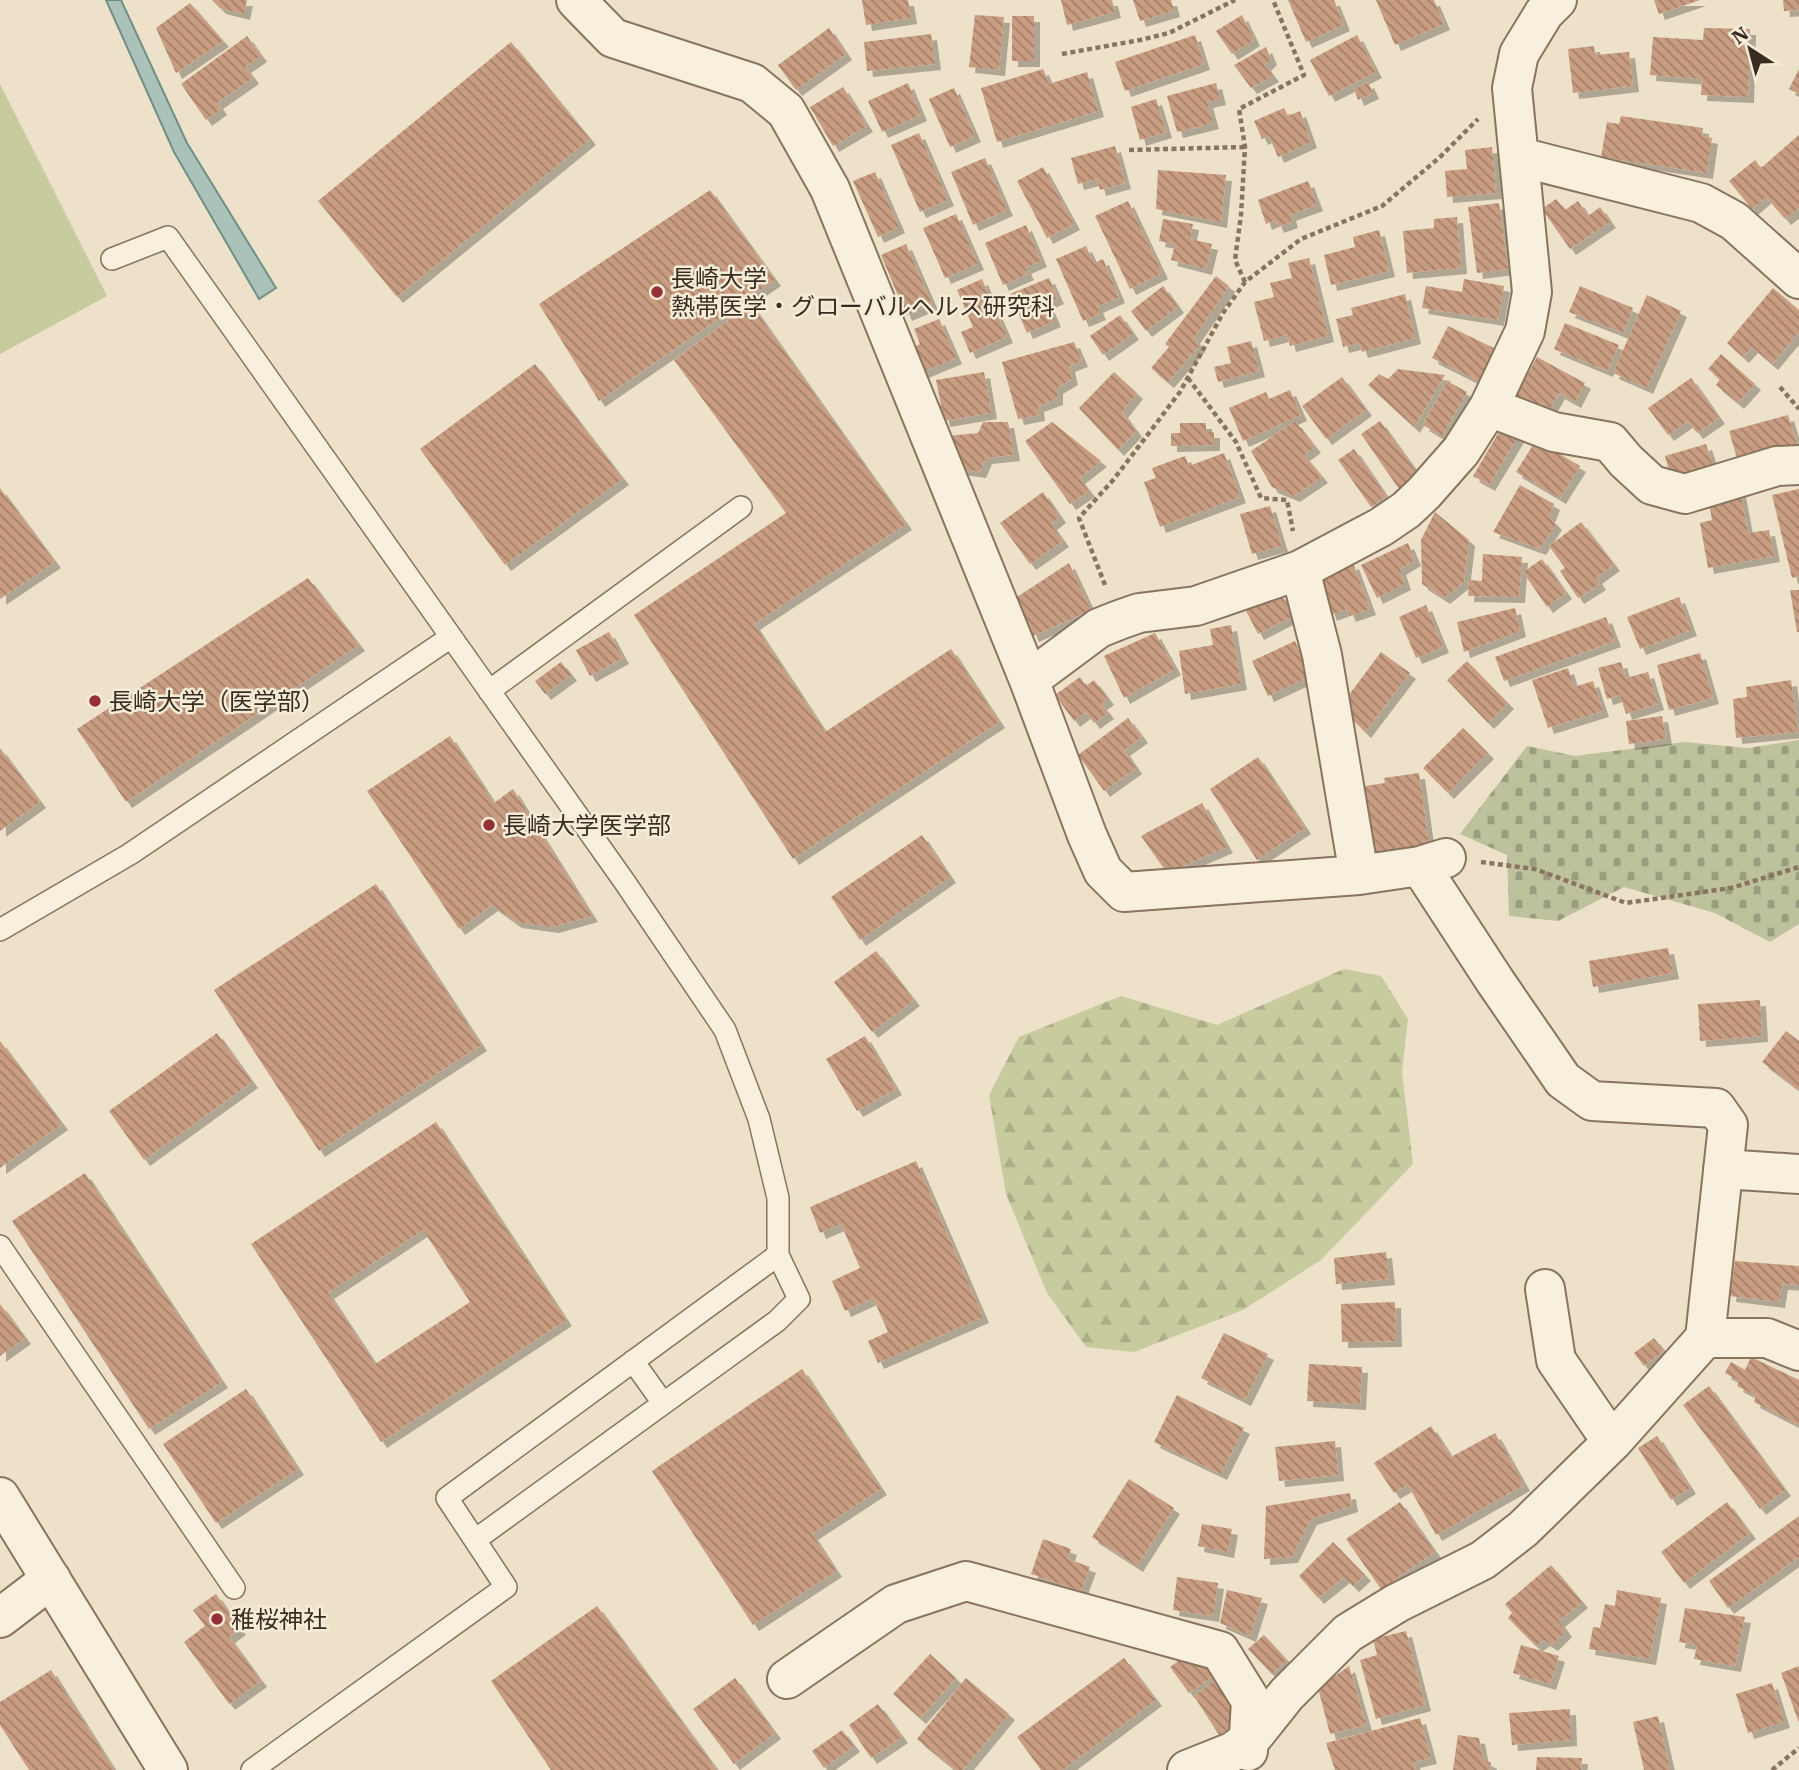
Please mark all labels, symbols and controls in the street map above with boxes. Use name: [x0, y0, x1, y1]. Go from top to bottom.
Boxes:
north arrow: [1715, 14, 1785, 84]
text: N: [1727, 21, 1753, 49]
place label: 長崎大学 熱帯医学・グローバルヘルス研究科: [671, 262, 1055, 322]
marker: 長崎大学 熱帯医学・グローバルヘルス研究科: [649, 284, 665, 300]
place label: 長崎大学（医学部）: [109, 685, 325, 717]
marker: 長崎大学（医学部）: [87, 693, 103, 709]
place label: 長崎大学医学部: [503, 809, 671, 841]
marker: 長崎大学医学部: [481, 817, 497, 833]
place label: 稚桜神社: [231, 1603, 327, 1635]
marker: 稚桜神社: [209, 1611, 225, 1627]

